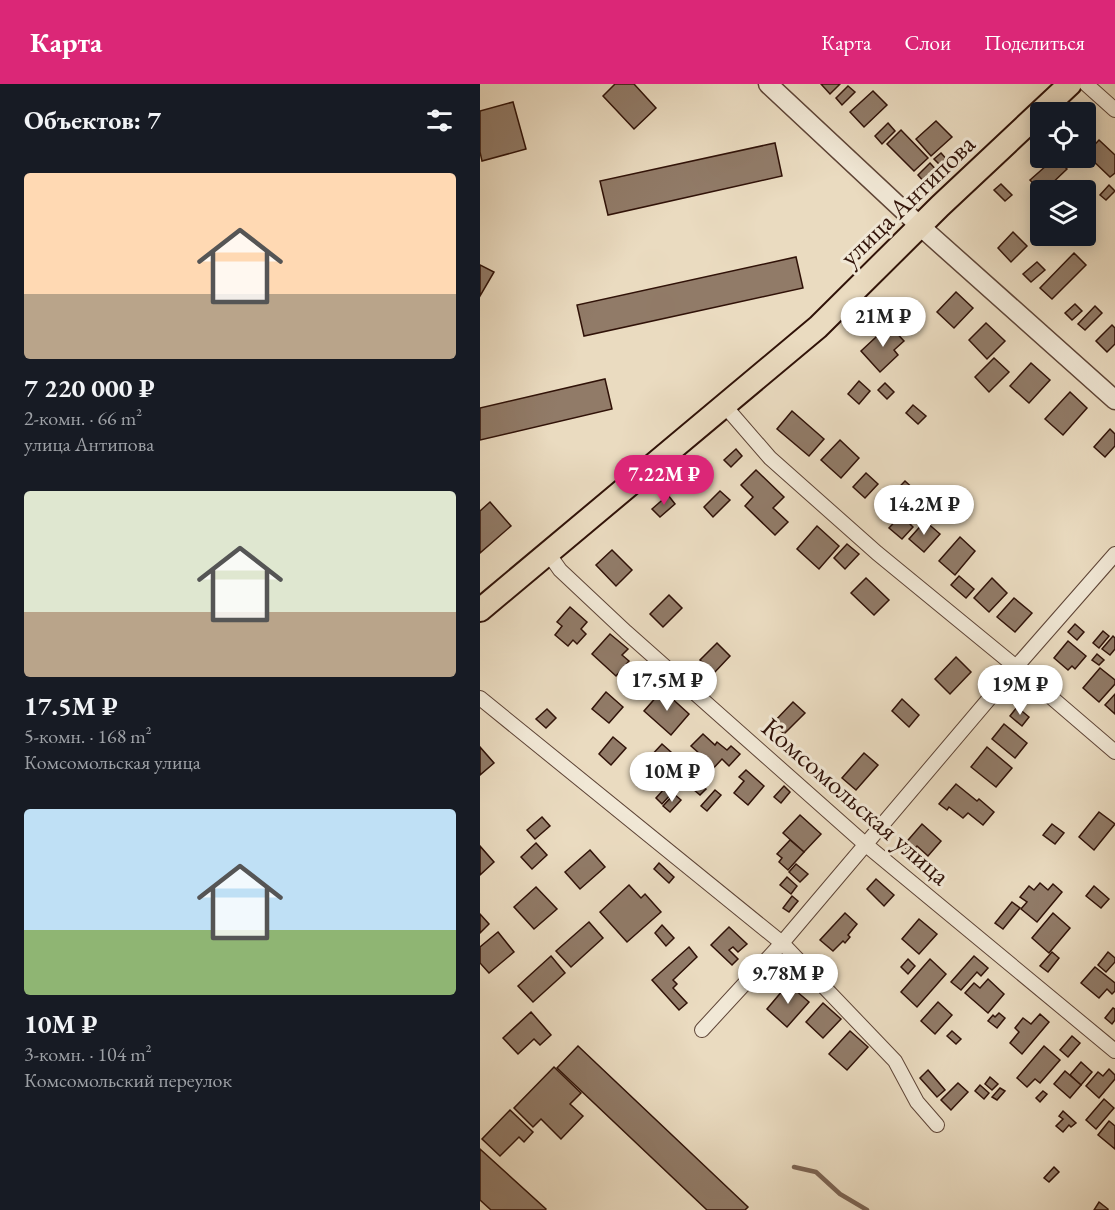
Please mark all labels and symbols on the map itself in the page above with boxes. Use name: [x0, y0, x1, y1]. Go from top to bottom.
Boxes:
street label: улица Антипова: [832, 126, 983, 274]
pin: 21M ₽: [841, 297, 925, 348]
pin: 7.22M ₽: [609, 455, 719, 506]
pin: 14.2M ₽: [869, 485, 979, 536]
pin: 17.5M ₽: [612, 661, 722, 712]
pin: 19M ₽: [978, 665, 1062, 716]
street label: Комсомольская улица: [754, 710, 958, 893]
pin: 10M ₽: [630, 752, 714, 803]
pin: 9.78M ₽: [733, 954, 843, 1005]

